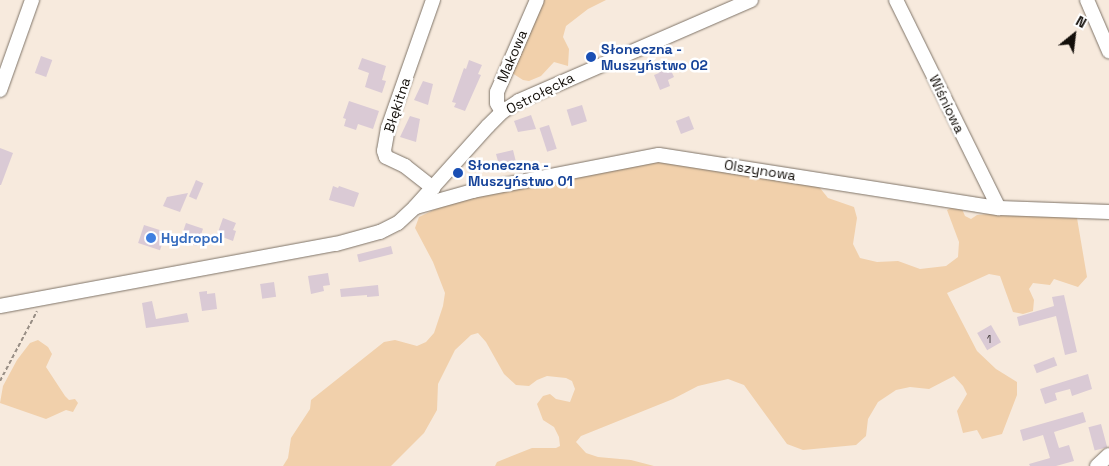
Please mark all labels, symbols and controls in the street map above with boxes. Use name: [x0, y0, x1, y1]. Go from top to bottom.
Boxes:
north arrow: [1049, 10, 1099, 60]
text: N: [1073, 12, 1090, 32]
street label: Makowa: [494, 27, 530, 85]
place label: Słoneczna - Muszyństwo 02: [601, 41, 708, 74]
marker: Słoneczna - Muszyństwo 02: [585, 51, 597, 63]
street label: Ostrołęcka: [503, 69, 577, 117]
street label: Wiśniowa: [926, 72, 968, 136]
street label: Błękitna: [380, 75, 414, 135]
street label: Olszynowa: [723, 156, 797, 184]
place label: Słoneczna - Muszyństwo 01: [468, 157, 573, 190]
marker: Słoneczna - Muszyństwo 01: [452, 167, 464, 179]
place label: Hydropol: [161, 230, 223, 246]
marker: Hydropol: [145, 232, 157, 244]
house number: 1: [987, 332, 991, 346]

